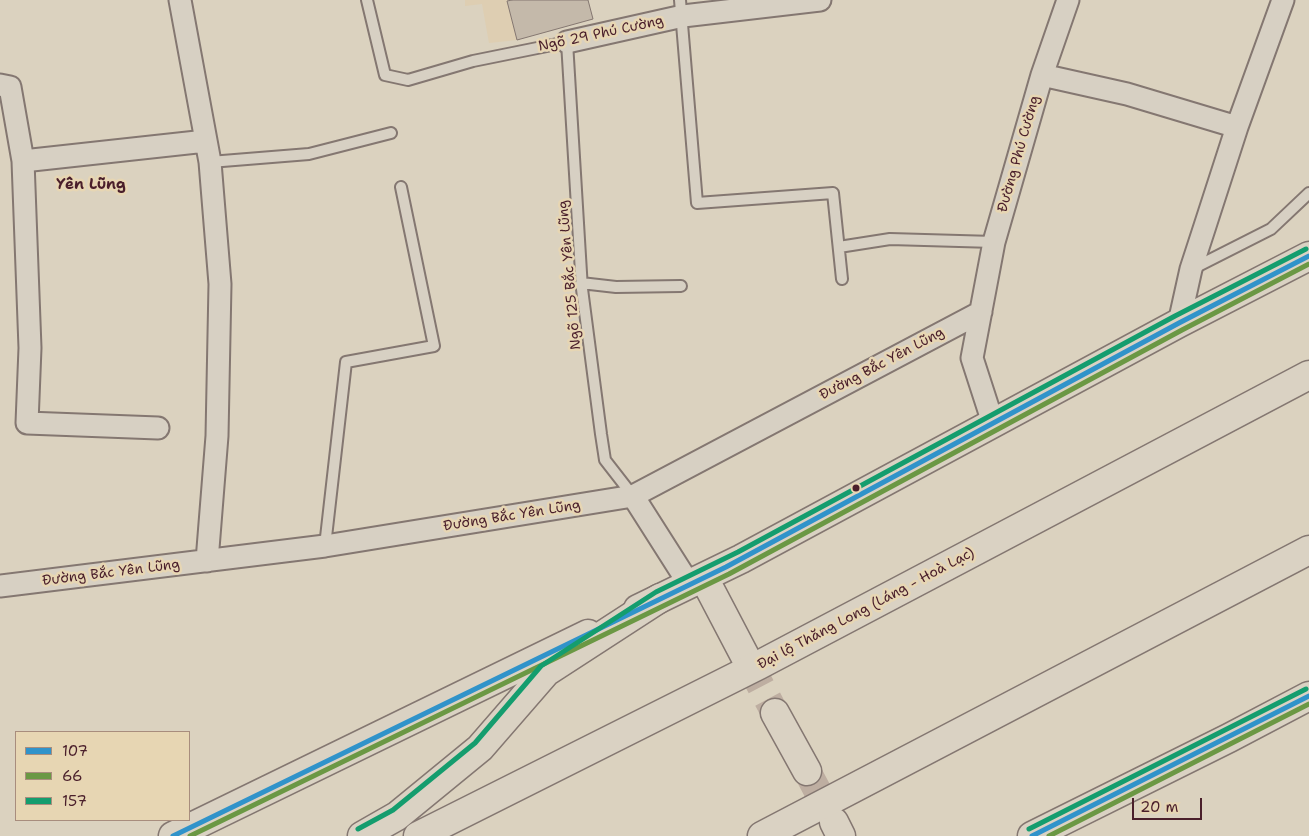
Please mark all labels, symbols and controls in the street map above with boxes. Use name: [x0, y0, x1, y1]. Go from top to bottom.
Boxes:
street label: Ngõ 29 Phú Cường: [537, 12, 665, 56]
street label: Đường Phú Cường: [994, 94, 1044, 214]
district label: Yên Lũng: [56, 176, 126, 194]
street label: Ngõ 125 Bắc Yên Lũng: [555, 199, 585, 351]
street label: Đường Bắc Yên Lũng: [817, 324, 947, 404]
unlabelled marker: [851, 483, 861, 493]
street label: Đường Bắc Yên Lũng: [442, 497, 582, 535]
street label: Đại lộ Thăng Long (Láng - Hoà Lạc): [755, 545, 977, 673]
street label: Đường Bắc Yên Lũng: [41, 556, 181, 590]
legend: [15, 731, 190, 821]
text: 107: [62, 741, 88, 761]
text: 66: [62, 766, 83, 786]
scale bar: [1134, 788, 1204, 820]
text: 157: [62, 791, 87, 811]
text: 20 m: [1140, 797, 1179, 817]

